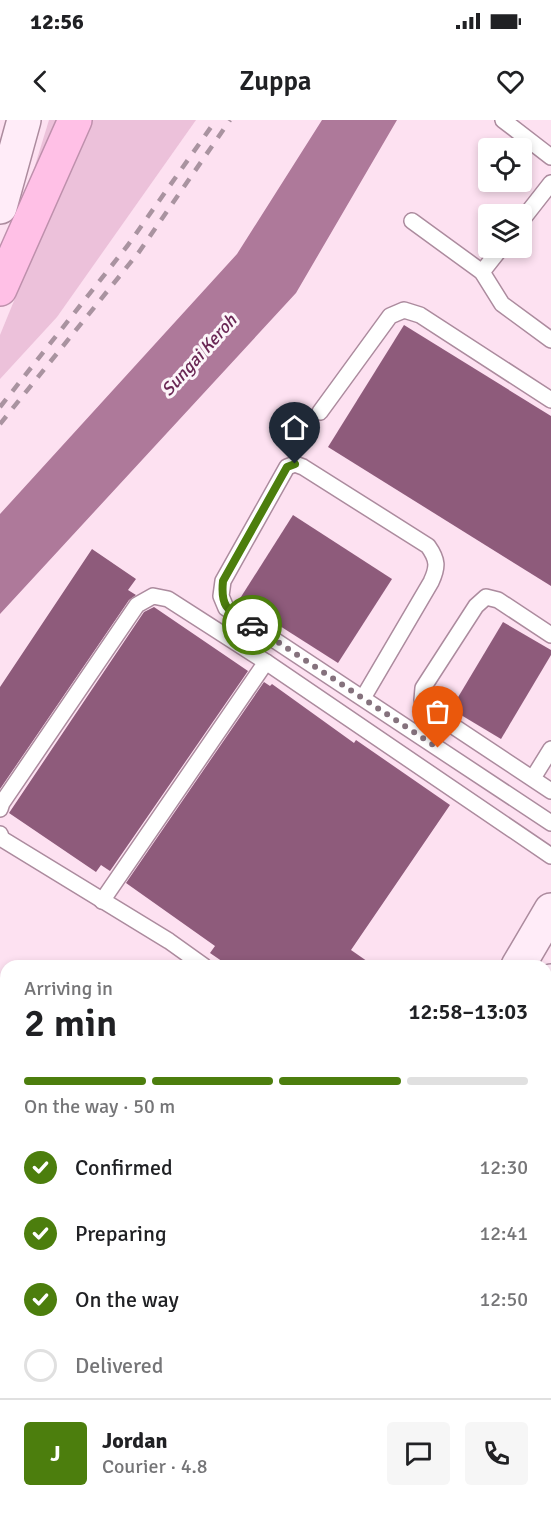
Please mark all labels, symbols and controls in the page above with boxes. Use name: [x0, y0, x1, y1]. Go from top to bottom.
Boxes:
text: 12:56: [30, 8, 84, 35]
icon: back: [24, 65, 57, 98]
text: Zuppa: [239, 65, 312, 98]
icon: heart: [494, 65, 527, 98]
map controls: [478, 138, 532, 258]
button: locate: [478, 138, 532, 192]
button: layers: [478, 204, 532, 258]
water label: Sungai Keroh: [157, 309, 242, 400]
pin: [269, 402, 320, 464]
icon: home: [278, 411, 311, 444]
courier: [222, 595, 282, 655]
icon: car: [236, 609, 269, 642]
pin: [412, 686, 463, 748]
icon: bag: [421, 695, 454, 728]
text: Arriving in: [24, 976, 113, 1001]
text: 12:58–13:03: [409, 998, 528, 1025]
text: 2 min: [24, 999, 117, 1047]
text: On the way · 50 m: [24, 1094, 175, 1119]
icon: check: [24, 1151, 57, 1184]
text: Confirmed: [75, 1154, 173, 1181]
text: 12:30: [479, 1155, 528, 1180]
icon: check: [24, 1217, 57, 1250]
text: Preparing: [75, 1220, 167, 1247]
text: 12:41: [479, 1221, 528, 1246]
icon: check: [24, 1283, 57, 1316]
text: On the way: [75, 1286, 179, 1313]
text: 12:50: [479, 1287, 528, 1312]
text: Delivered: [75, 1352, 163, 1379]
button: chat: [387, 1422, 450, 1485]
button: phone: [465, 1422, 528, 1485]
text: Jordan: [102, 1427, 168, 1454]
text: J: [50, 1440, 61, 1467]
text: Courier · 4.8: [102, 1454, 208, 1479]

